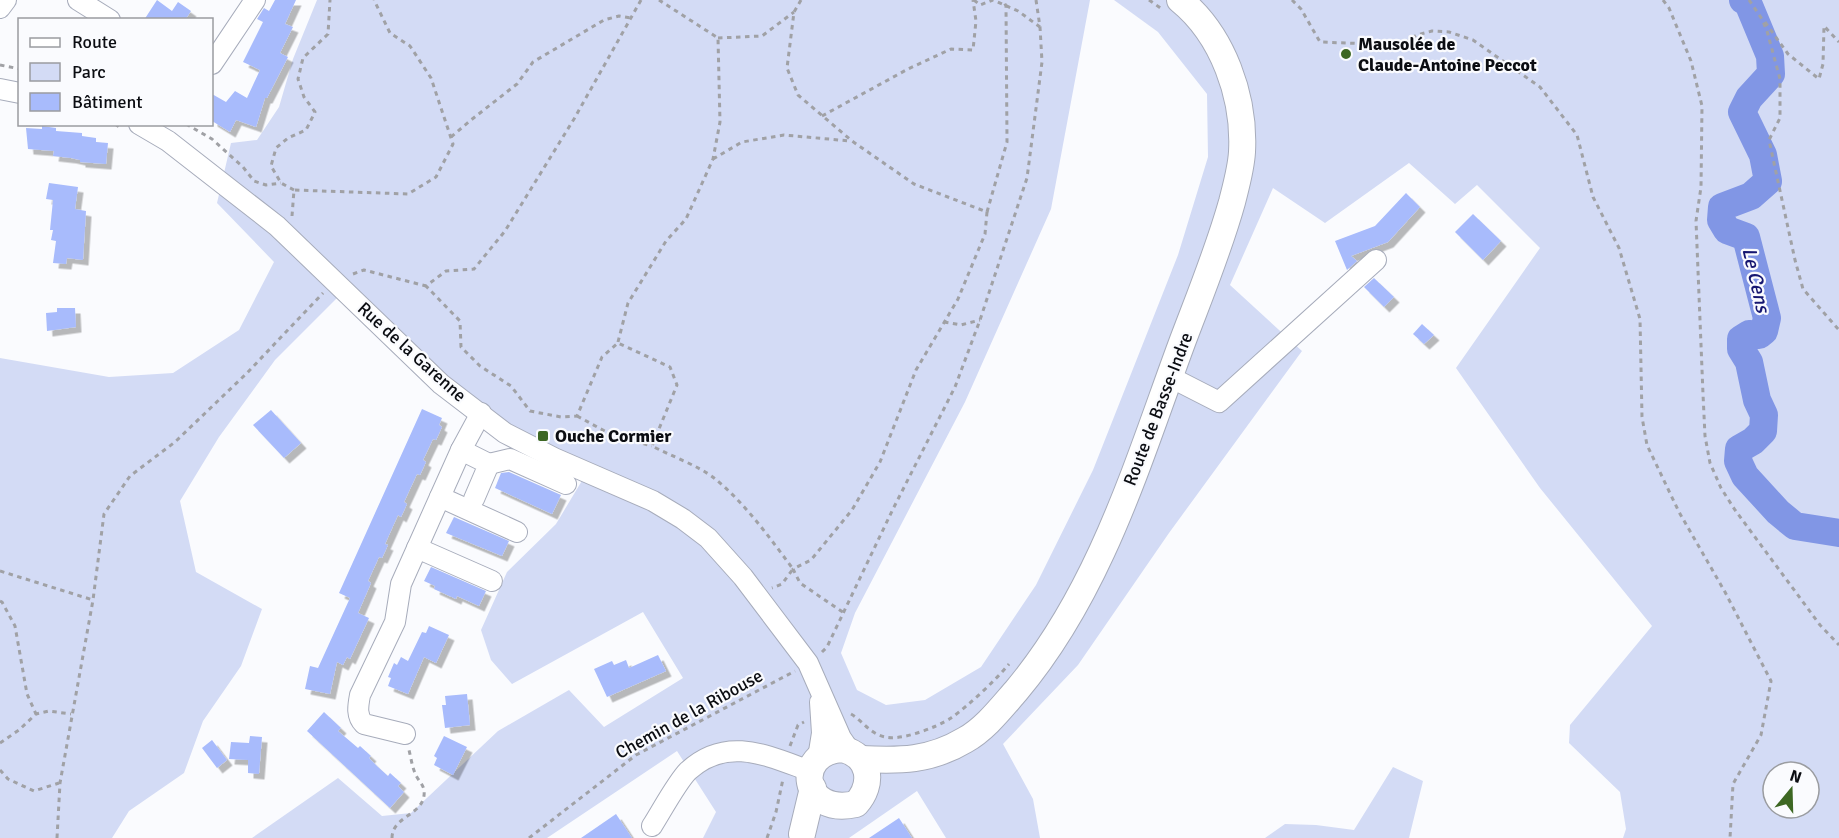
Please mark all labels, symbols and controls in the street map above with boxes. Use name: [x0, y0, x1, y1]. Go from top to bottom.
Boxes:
legend: [18, 18, 213, 126]
text: Route: [72, 31, 117, 53]
place label: Mausolée de Claude-Antoine Peccot: [1358, 33, 1537, 76]
marker: Mausolée de Claude-Antoine Peccot: [1339, 47, 1353, 61]
text: Parc: [72, 61, 106, 83]
text: Bâtiment: [72, 91, 143, 113]
water label: Le Cens: [1736, 245, 1776, 317]
street label: Rue de la Garenne: [353, 297, 471, 407]
street label: Route de Basse-Indre: [1119, 329, 1197, 489]
place label: Ouche Cormier: [555, 425, 672, 447]
marker: Ouche Cormier: [536, 429, 550, 443]
street label: Chemin de la Ribouse: [612, 664, 766, 764]
north arrow: [1761, 760, 1821, 820]
text: N: [1787, 765, 1804, 788]

